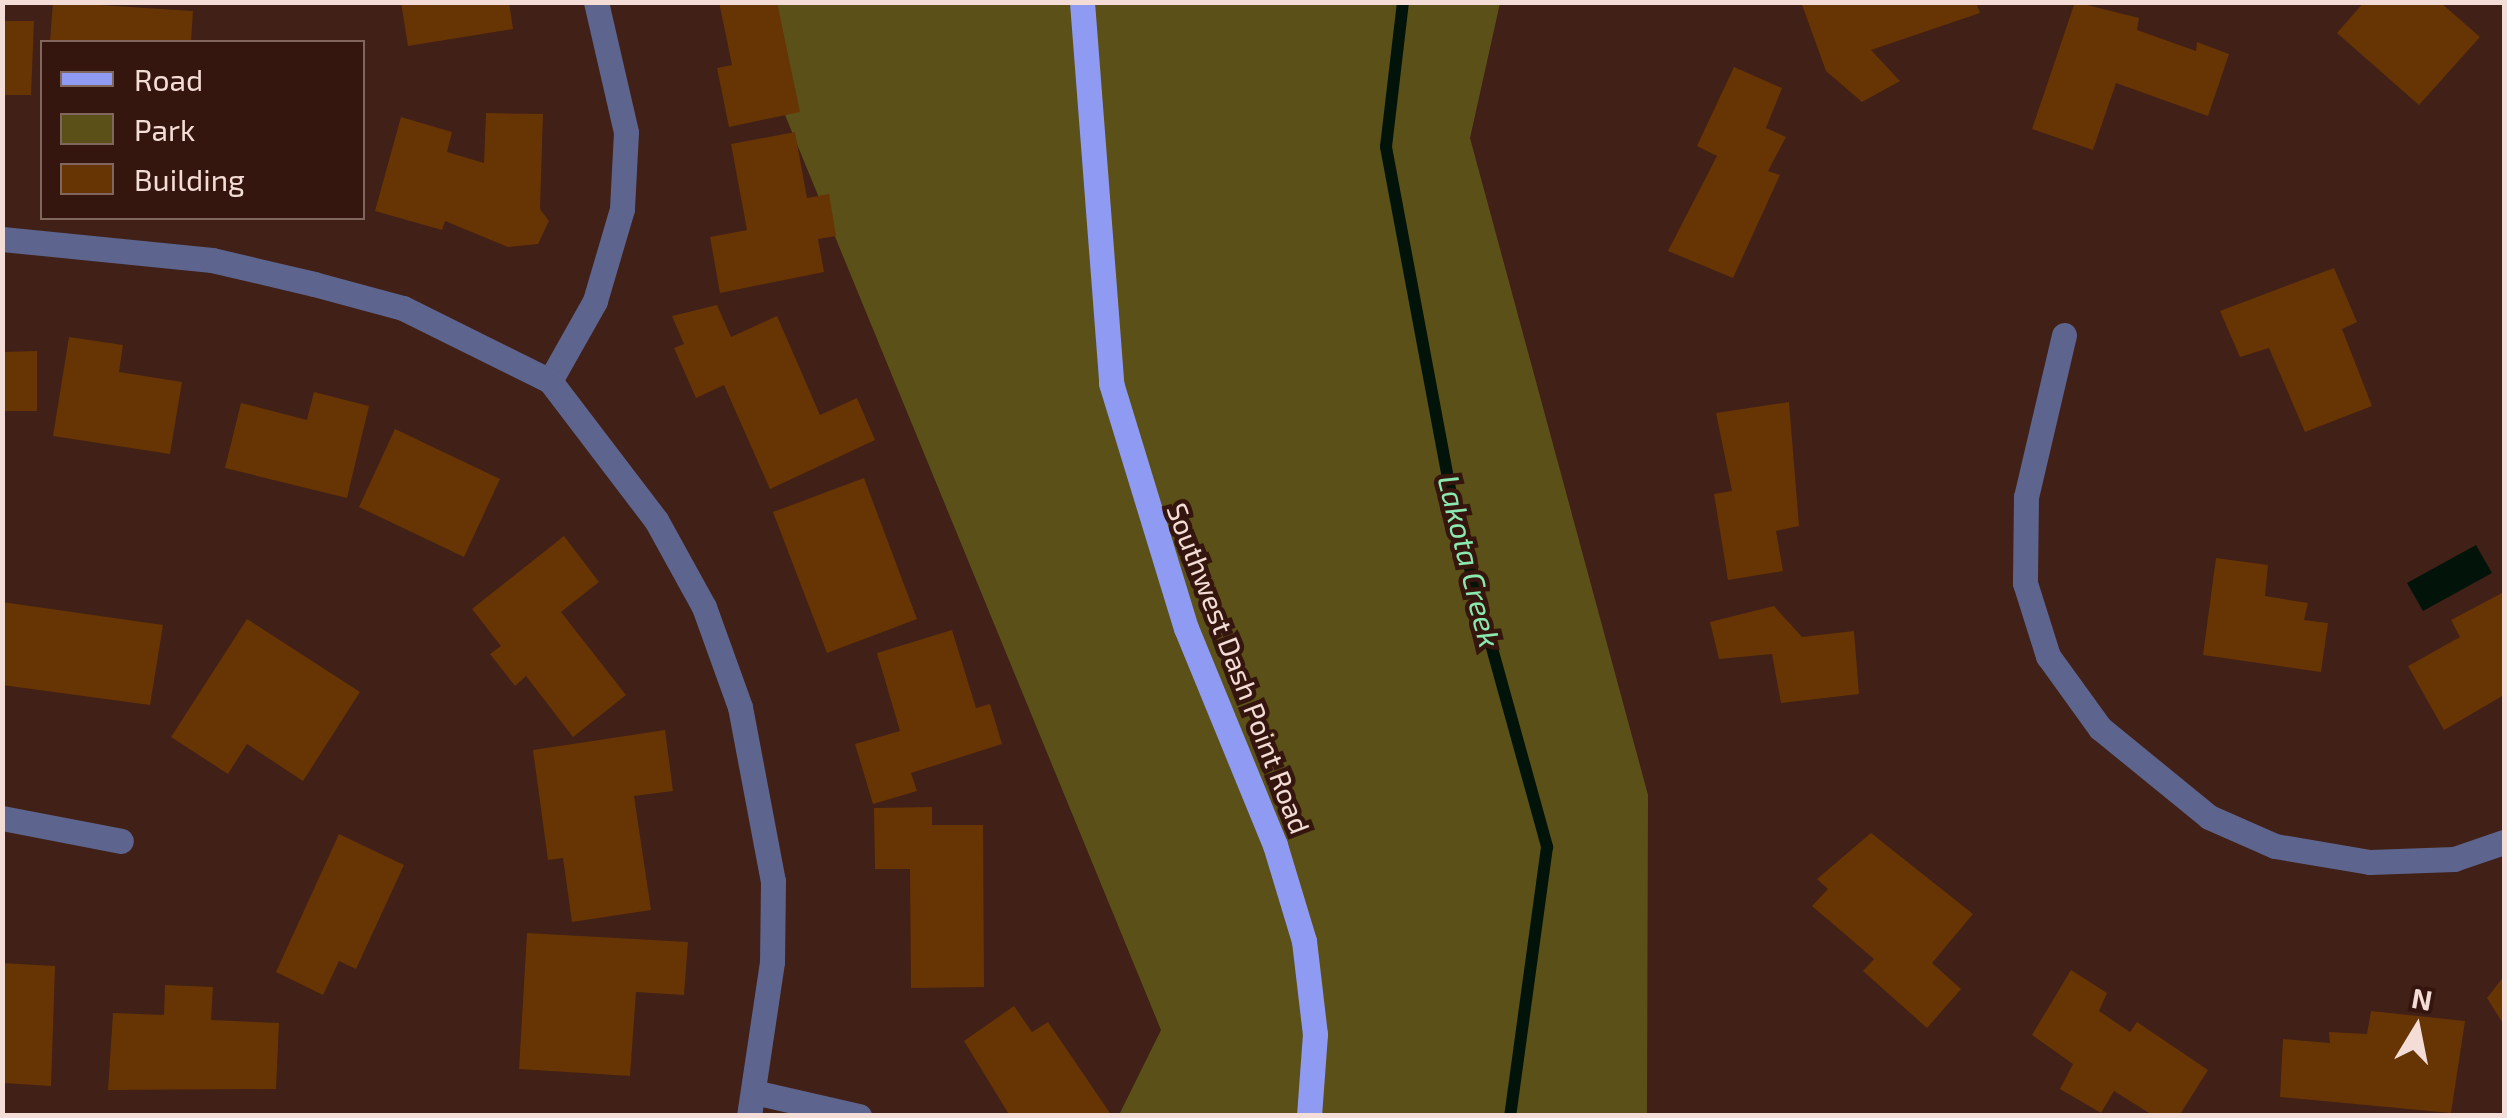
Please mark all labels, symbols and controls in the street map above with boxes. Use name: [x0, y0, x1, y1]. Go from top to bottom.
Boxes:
legend: [40, 40, 365, 220]
text: Road: [134, 61, 203, 97]
text: Park: [134, 111, 195, 147]
text: Building: [134, 161, 245, 197]
water label: Lakota Creek: [1431, 471, 1509, 651]
street label: Southwest Dash Point Road: [1160, 498, 1318, 838]
north arrow: [2367, 978, 2467, 1078]
text: N: [2409, 980, 2435, 1017]

